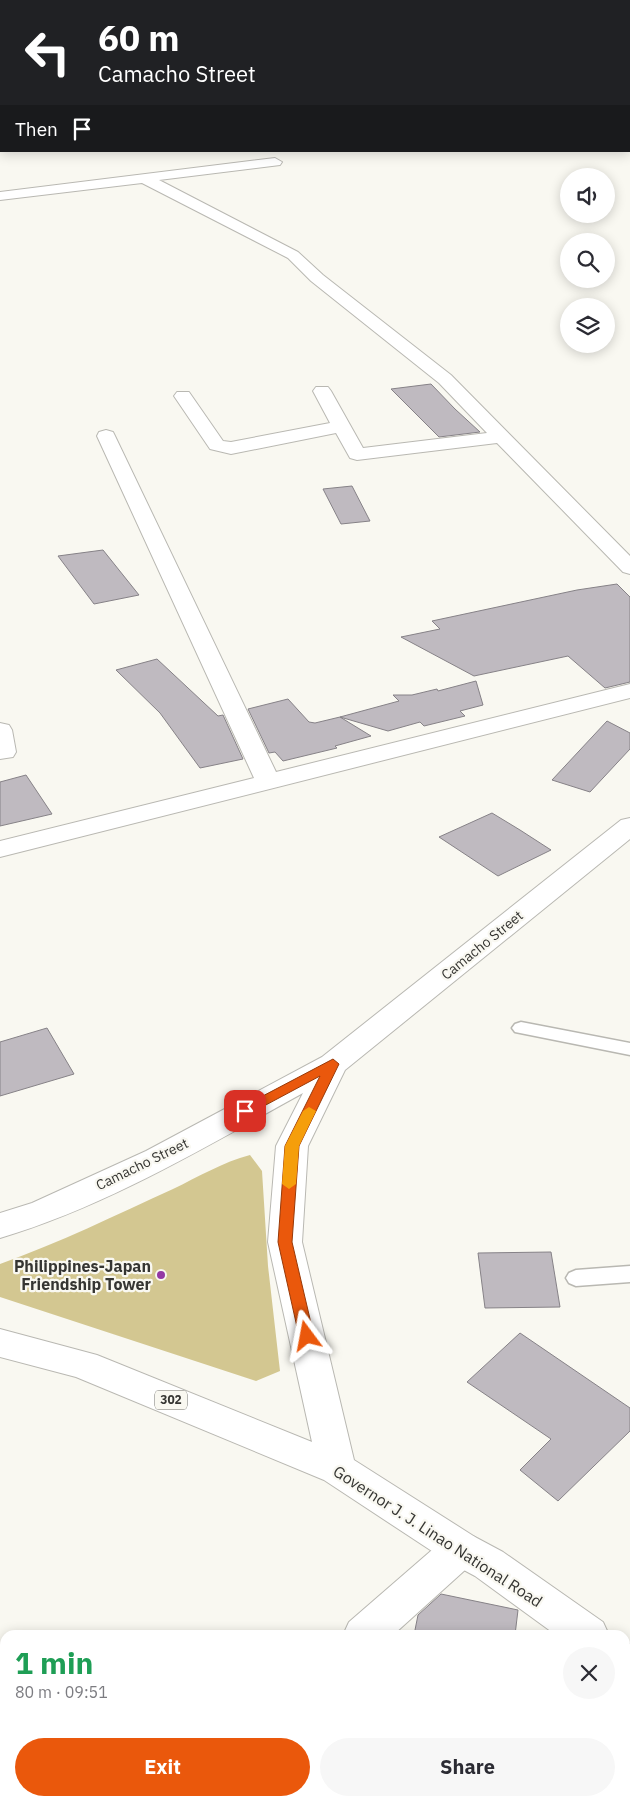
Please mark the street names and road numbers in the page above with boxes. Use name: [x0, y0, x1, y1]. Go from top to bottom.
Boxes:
street label: Camacho Street: [437, 906, 527, 984]
street label: Camacho Street: [93, 1134, 191, 1194]
road number: 302: [155, 1390, 187, 1410]
street label: Governor J. J. Linao National Road: [330, 1461, 546, 1611]

